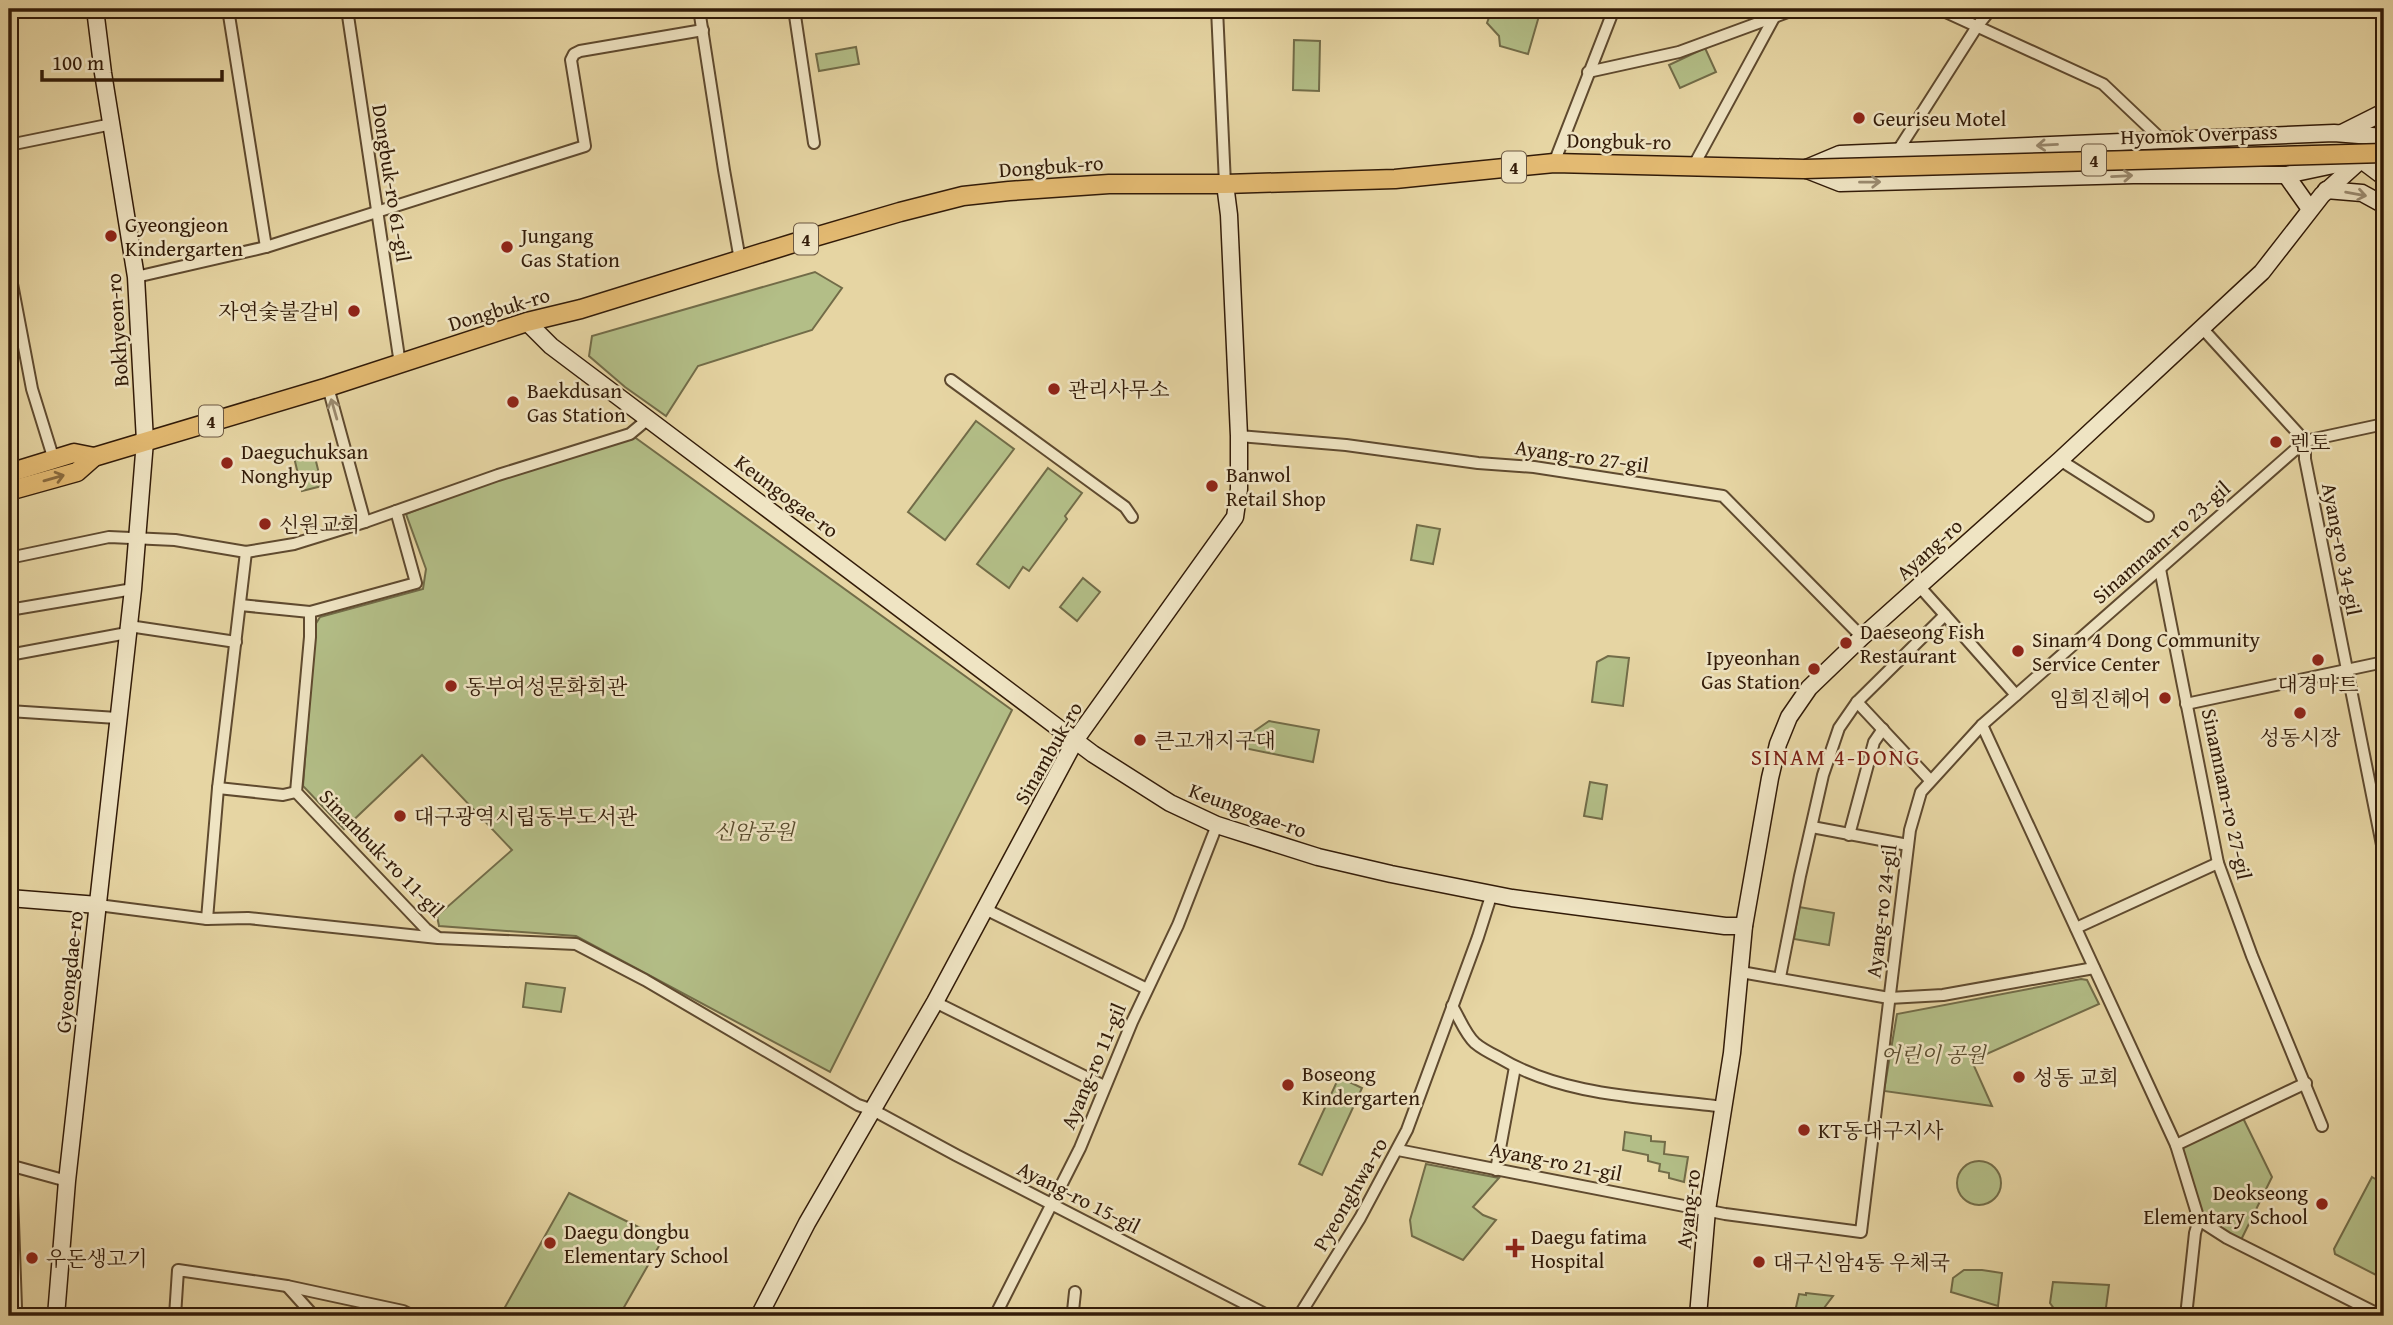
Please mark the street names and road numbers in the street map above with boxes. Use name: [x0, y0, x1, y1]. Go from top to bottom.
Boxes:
street label: Dongbuk-ro 61-gil: [364, 102, 420, 264]
street label: Hyomok Overpass: [2120, 116, 2278, 152]
street label: Dongbuk-ro: [1566, 125, 1672, 157]
road number: 4: [2082, 144, 2106, 176]
street label: Dongbuk-ro: [998, 147, 1104, 185]
road number: 4: [1502, 152, 1526, 182]
road number: 4: [794, 224, 818, 255]
street label: Bokhyeon-ro: [98, 272, 136, 388]
street label: Dongbuk-ro: [444, 279, 554, 339]
road number: 4: [199, 406, 223, 436]
street label: Ayang-ro 27-gil: [1513, 431, 1651, 481]
street label: Keungogae-ro: [729, 447, 845, 545]
street label: Sinamnam-ro 23-gil: [2085, 473, 2237, 611]
street label: Ayang-ro 34-gil: [2314, 480, 2370, 618]
street label: Ayang-ro: [1889, 511, 1969, 587]
street label: Sinambuk-ro: [1006, 696, 1090, 810]
street label: Sinamnam-ro 27-gil: [2194, 705, 2260, 883]
street label: Keungogae-ro: [1185, 774, 1311, 846]
street label: Sinambuk-ro 11-gil: [312, 782, 452, 924]
street label: Ayang-ro 24-gil: [1857, 842, 1905, 980]
street label: Gyeongdae-ro: [47, 909, 91, 1035]
street label: Ayang-ro 11-gil: [1052, 998, 1134, 1134]
street label: Pyeonghwa-ro: [1305, 1131, 1395, 1257]
street label: Ayang-ro 21-gil: [1487, 1133, 1625, 1189]
street label: Ayang-ro 15-gil: [1012, 1153, 1146, 1241]
street label: Ayang-ro: [1668, 1167, 1708, 1251]

